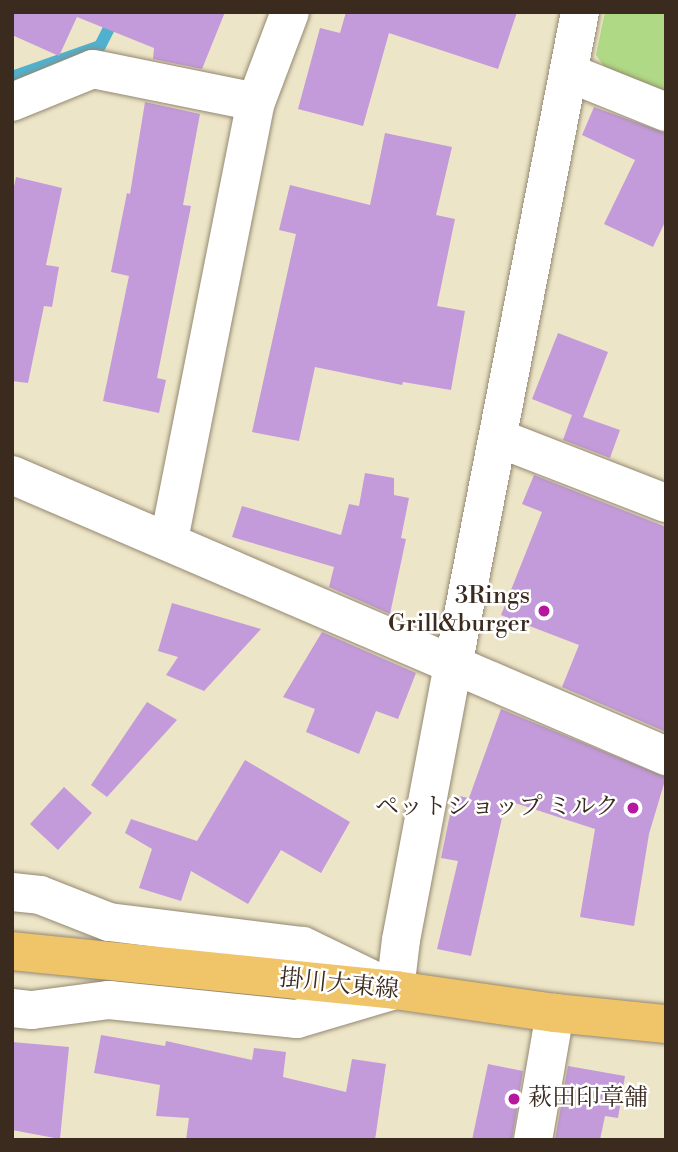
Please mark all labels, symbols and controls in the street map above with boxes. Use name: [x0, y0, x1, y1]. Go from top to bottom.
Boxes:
place label: 3Rings Grill&burger: [388, 583, 530, 639]
marker: 3Rings Grill&burger: [536, 603, 552, 619]
place label: ペットショップ ミルク: [374, 794, 619, 822]
marker: ペットショップ ミルク: [625, 800, 641, 816]
street label: 掛川大東線: [278, 964, 400, 1006]
place label: 萩田印章舗: [528, 1085, 648, 1113]
marker: 萩田印章舗: [506, 1091, 522, 1107]

